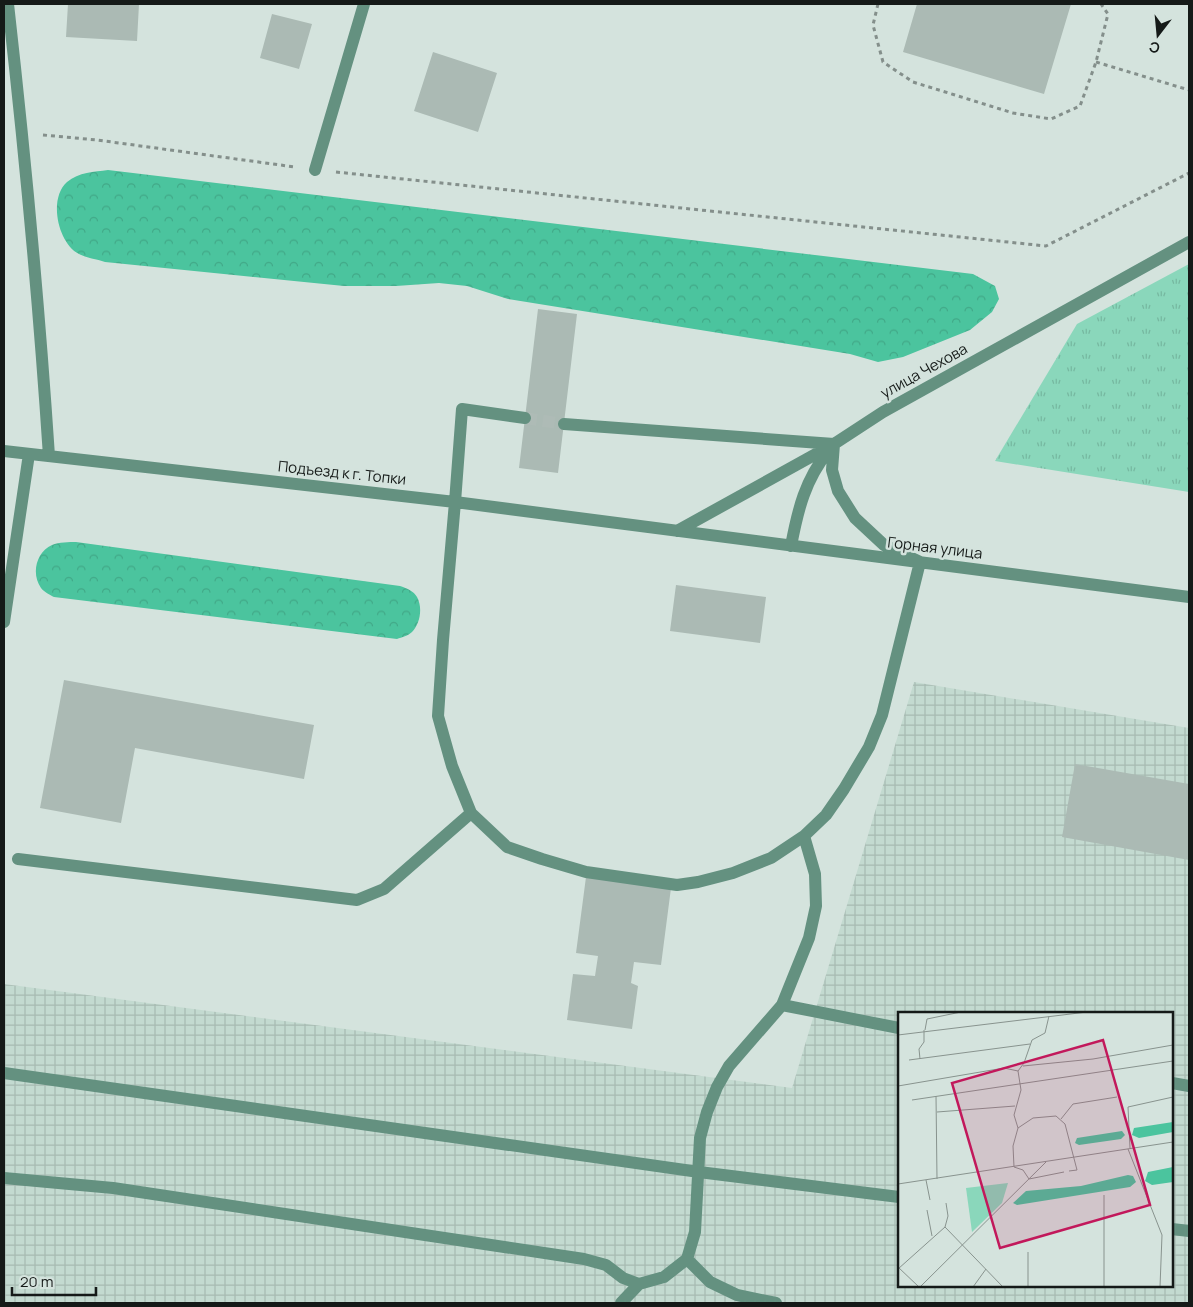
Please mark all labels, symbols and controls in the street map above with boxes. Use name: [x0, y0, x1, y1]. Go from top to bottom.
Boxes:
north arrow: [1133, 10, 1183, 60]
text: С: [1147, 37, 1162, 59]
street label: улица Чехова: [877, 338, 971, 403]
street label: Подъезд к г. Топки: [277, 455, 407, 490]
street label: Горная улица: [886, 531, 984, 564]
inset map: [898, 1012, 1173, 1287]
scale bar: [12, 1264, 96, 1296]
text: 20 m: [20, 1271, 53, 1292]

